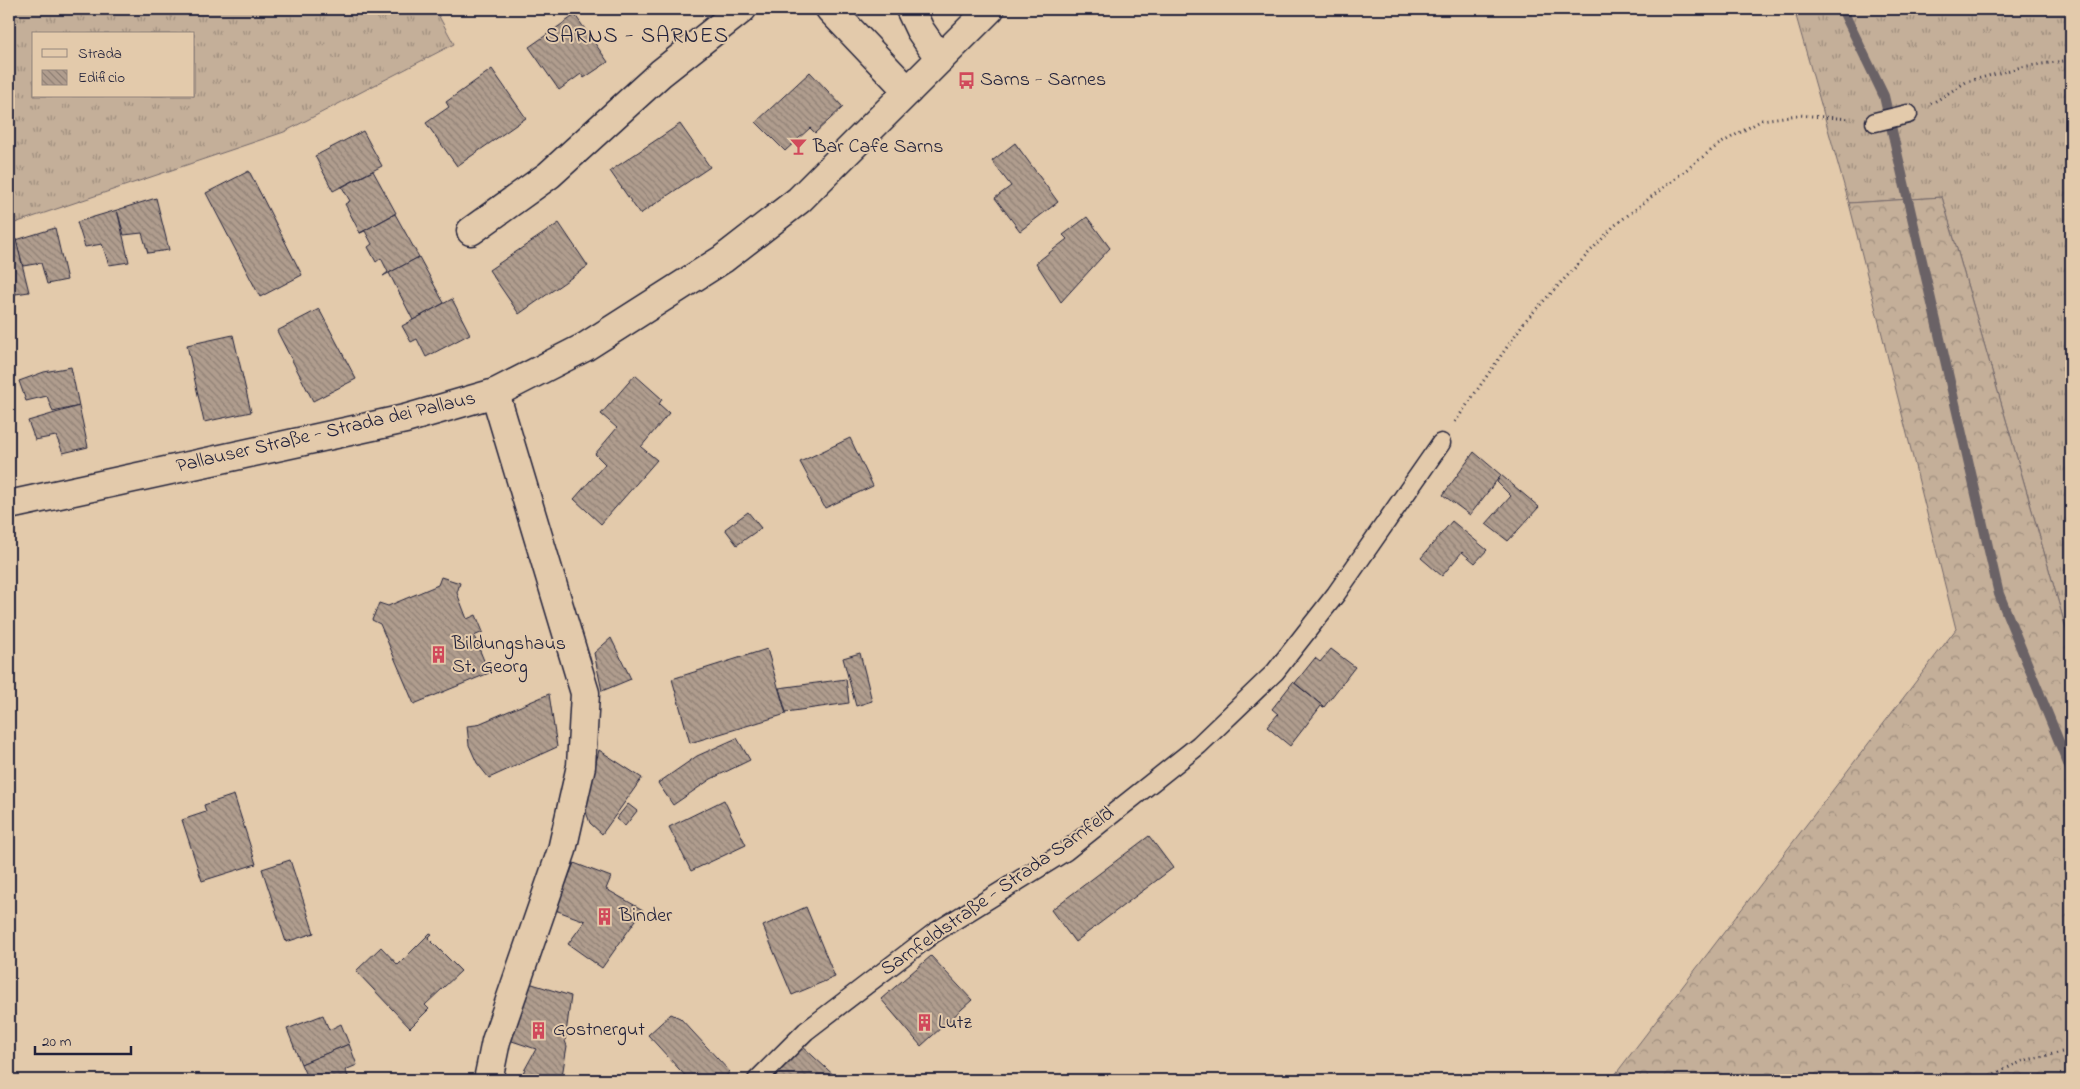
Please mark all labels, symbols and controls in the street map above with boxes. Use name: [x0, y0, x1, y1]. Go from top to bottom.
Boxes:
district label: SARNS - SARNES: [545, 21, 729, 53]
legend: [32, 32, 195, 98]
text: Strada: [78, 43, 122, 65]
place label: Sarns - Sarnes: [980, 66, 1106, 95]
text: Edificio: [78, 67, 125, 89]
bus stop icon: Sarns - Sarnes: [956, 70, 976, 90]
place label: Bar Cafe Sarns: [812, 133, 943, 162]
bar icon: Bar Cafe Sarns: [789, 137, 809, 157]
street label: Pallauser Straße - Strada dei Pallaus: [173, 384, 479, 482]
place label: Bildungshaus St. Georg: [451, 630, 566, 683]
building icon: Bildungshaus St. Georg: [428, 645, 448, 665]
street label: Sarnfeldstraße - Strada Sarnfeld: [875, 800, 1121, 984]
place label: Binder: [618, 902, 673, 931]
building icon: Binder: [595, 906, 615, 926]
place label: Lutz: [938, 1009, 973, 1038]
building icon: Lutz: [914, 1013, 934, 1033]
place label: Gostnergut: [553, 1016, 645, 1046]
building icon: Gostnergut: [529, 1020, 549, 1040]
scale bar: [35, 1024, 131, 1056]
text: 20 m: [42, 1031, 72, 1053]

